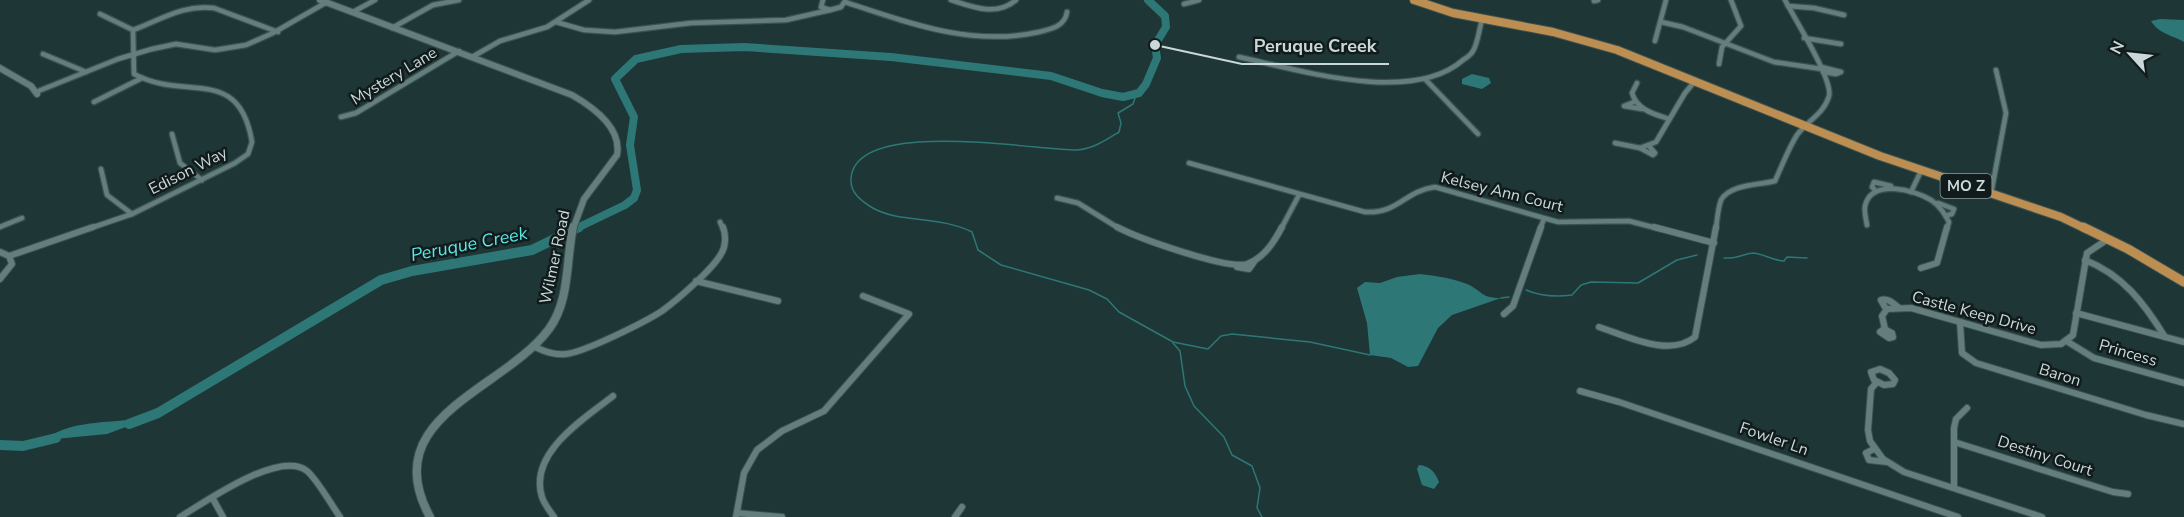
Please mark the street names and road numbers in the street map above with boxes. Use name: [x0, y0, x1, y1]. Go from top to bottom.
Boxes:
street label: Mystery Lane: [347, 42, 441, 110]
street label: Edison Way: [145, 141, 232, 200]
street label: Kelsey Ann Court: [1439, 166, 1566, 218]
road number: MO Z: [1940, 174, 1992, 198]
street label: Wilmer Road: [534, 208, 576, 306]
street label: Castle Keep Drive: [1909, 286, 2039, 340]
street label: Princess: [2096, 334, 2160, 372]
street label: Baron: [2036, 358, 2084, 392]
street label: Fowler Ln: [1737, 417, 1811, 461]
street label: Destiny Court: [1995, 430, 2096, 482]

